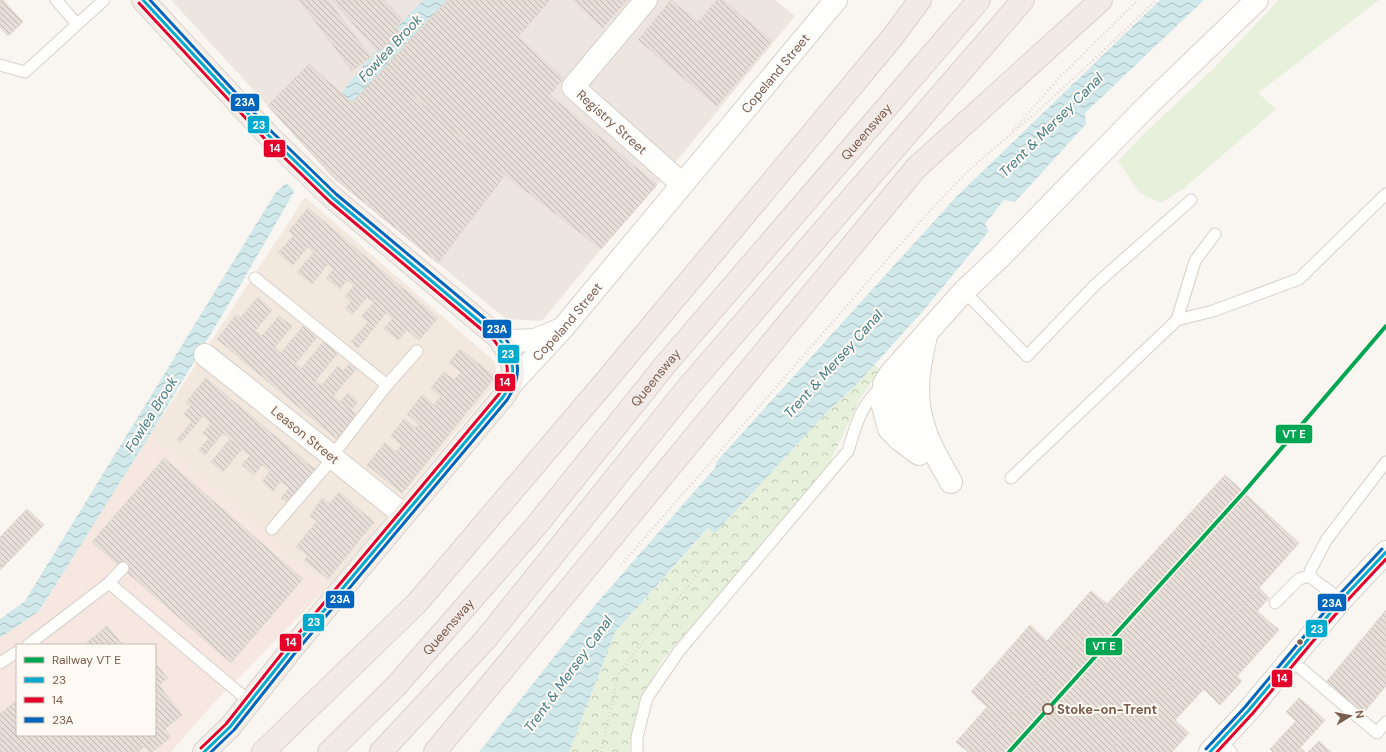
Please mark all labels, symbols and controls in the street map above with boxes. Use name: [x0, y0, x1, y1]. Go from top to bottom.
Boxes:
water label: Fowlea Brook: [354, 10, 426, 85]
street label: Copeland Street: [737, 30, 813, 116]
water label: Trent & Mersey Canal: [995, 69, 1107, 181]
street label: Registry Street: [573, 86, 651, 158]
line badge: 23A: [230, 93, 260, 112]
text: 23A: [235, 95, 255, 109]
street label: Queensway: [837, 99, 895, 164]
line badge: 23: [247, 115, 270, 134]
text: 23: [253, 118, 265, 132]
line badge: 14: [263, 139, 286, 158]
text: 14: [269, 141, 281, 155]
street label: Copeland Street: [528, 279, 606, 364]
water label: Trent & Mersey Canal: [780, 305, 887, 422]
line badge: 23A: [482, 319, 512, 339]
text: 23A: [487, 322, 507, 336]
line badge: 23: [497, 344, 520, 364]
street label: Queensway: [627, 345, 684, 410]
text: 23: [502, 347, 514, 361]
water label: Fowlea Brook: [121, 372, 182, 455]
line badge: 14: [494, 373, 516, 392]
text: 14: [499, 375, 511, 389]
street label: Leason Street: [267, 402, 343, 468]
line badge: VT E: [1275, 424, 1313, 444]
text: VT E: [1282, 427, 1306, 441]
line badge: 23A: [325, 590, 355, 609]
text: 23A: [330, 592, 350, 606]
line badge: 23A: [1317, 593, 1347, 612]
street label: Queensway: [419, 595, 477, 658]
text: 23A: [1322, 596, 1342, 610]
water label: Trent & Mersey Canal: [520, 611, 617, 736]
line badge: 23: [302, 613, 325, 632]
text: 23: [308, 615, 320, 629]
line badge: 23: [1305, 619, 1328, 638]
text: 23: [1311, 622, 1323, 636]
line badge: 14: [279, 633, 302, 652]
text: 14: [285, 635, 297, 649]
line badge: VT E: [1085, 637, 1123, 656]
unlabelled marker: [1295, 637, 1305, 647]
text: VT E: [1092, 639, 1116, 653]
legend: [16, 644, 156, 736]
text: Railway VT E: [52, 652, 121, 668]
line badge: 14: [1271, 669, 1293, 688]
text: 14: [1276, 671, 1288, 685]
text: 23: [52, 672, 66, 688]
text: 14: [52, 692, 63, 708]
north arrow: [1330, 696, 1370, 736]
place label: Stoke-on-Trent: [1057, 701, 1157, 718]
marker: Stoke-on-Trent: [1042, 703, 1054, 715]
text: N: [1352, 709, 1367, 719]
text: 23A: [52, 712, 74, 728]

